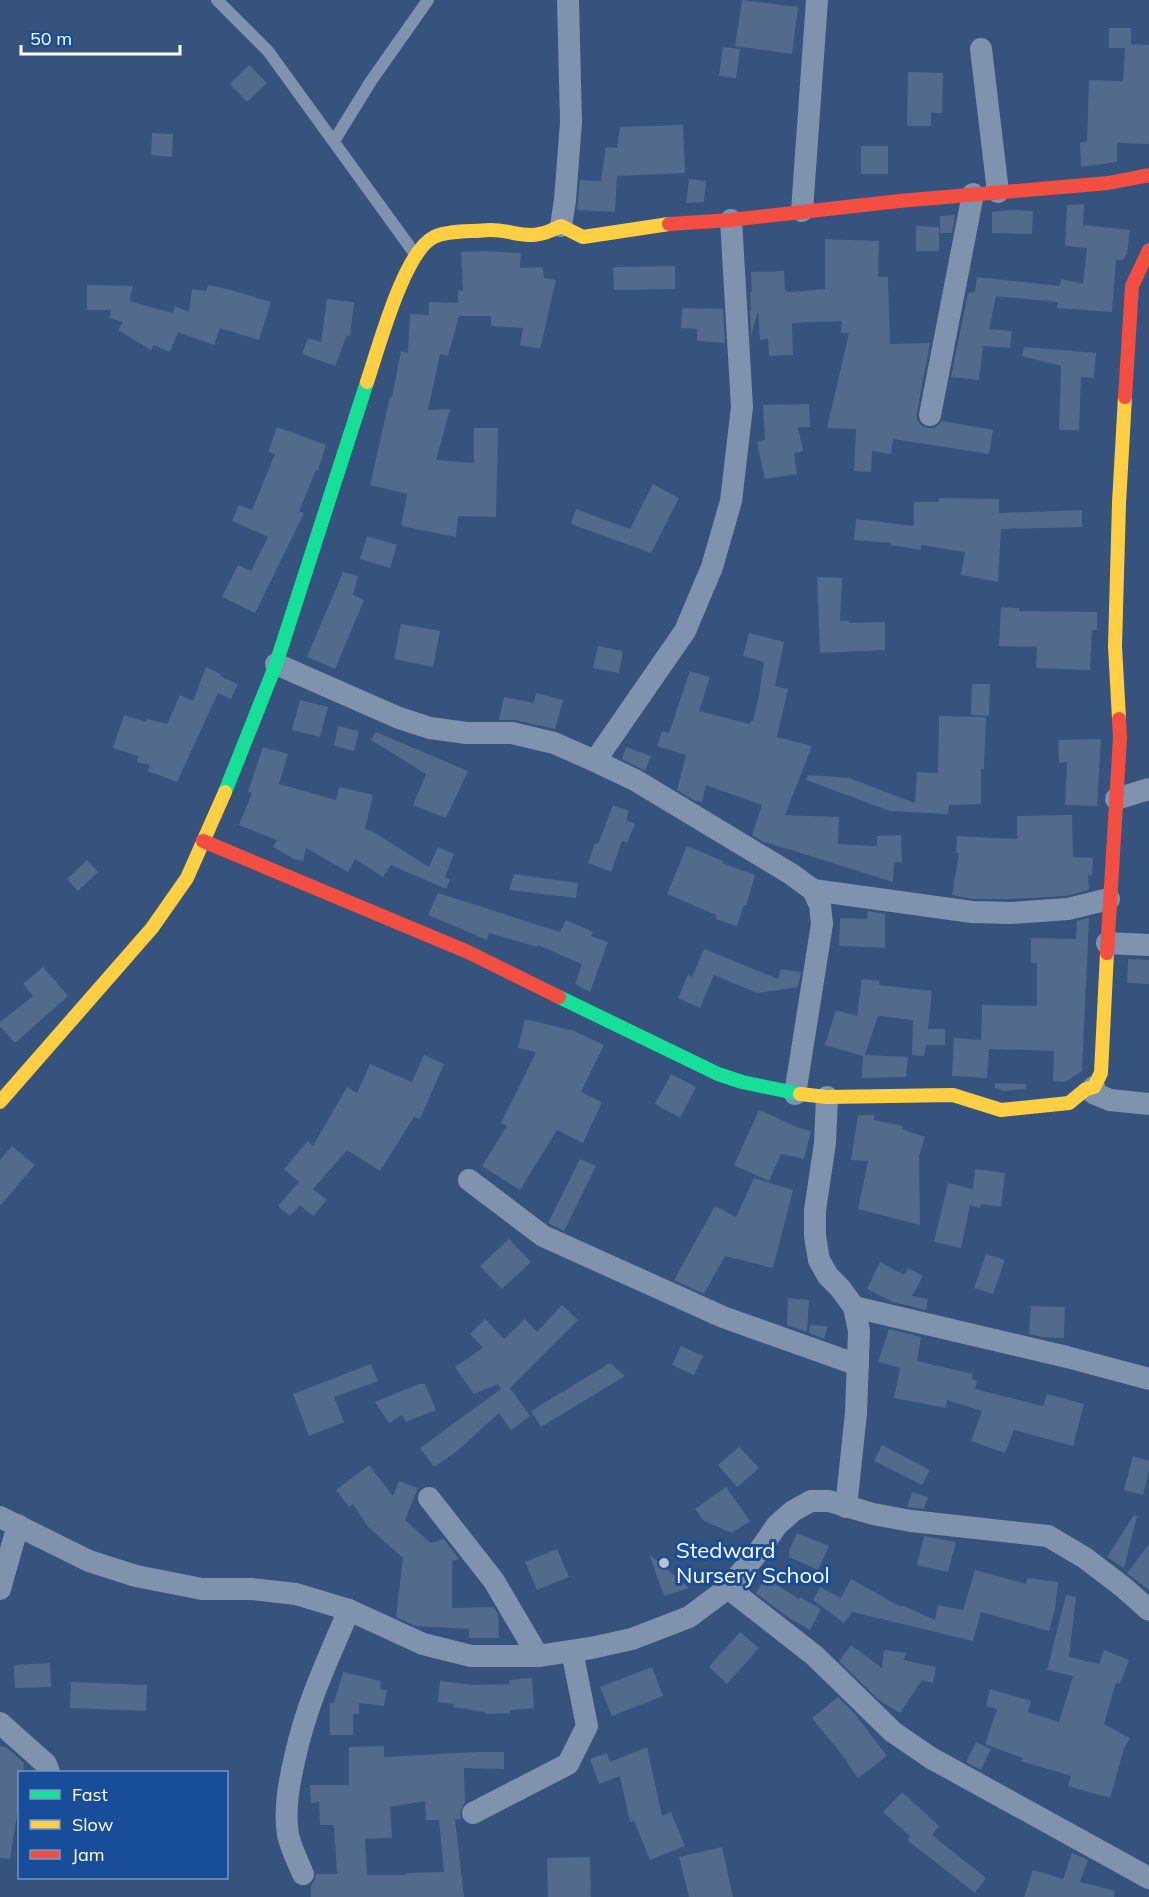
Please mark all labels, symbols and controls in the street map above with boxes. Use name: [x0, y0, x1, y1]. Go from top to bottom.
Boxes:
scale bar: [21, 18, 180, 56]
text: 50 m: [30, 27, 72, 50]
place label: Stedward Nursery School: [676, 1536, 830, 1589]
marker: Stedward Nursery School: [657, 1556, 671, 1570]
legend: [18, 1771, 228, 1879]
text: Fast: [72, 1783, 108, 1806]
text: Slow: [72, 1813, 114, 1836]
text: Jam: [72, 1843, 105, 1866]

